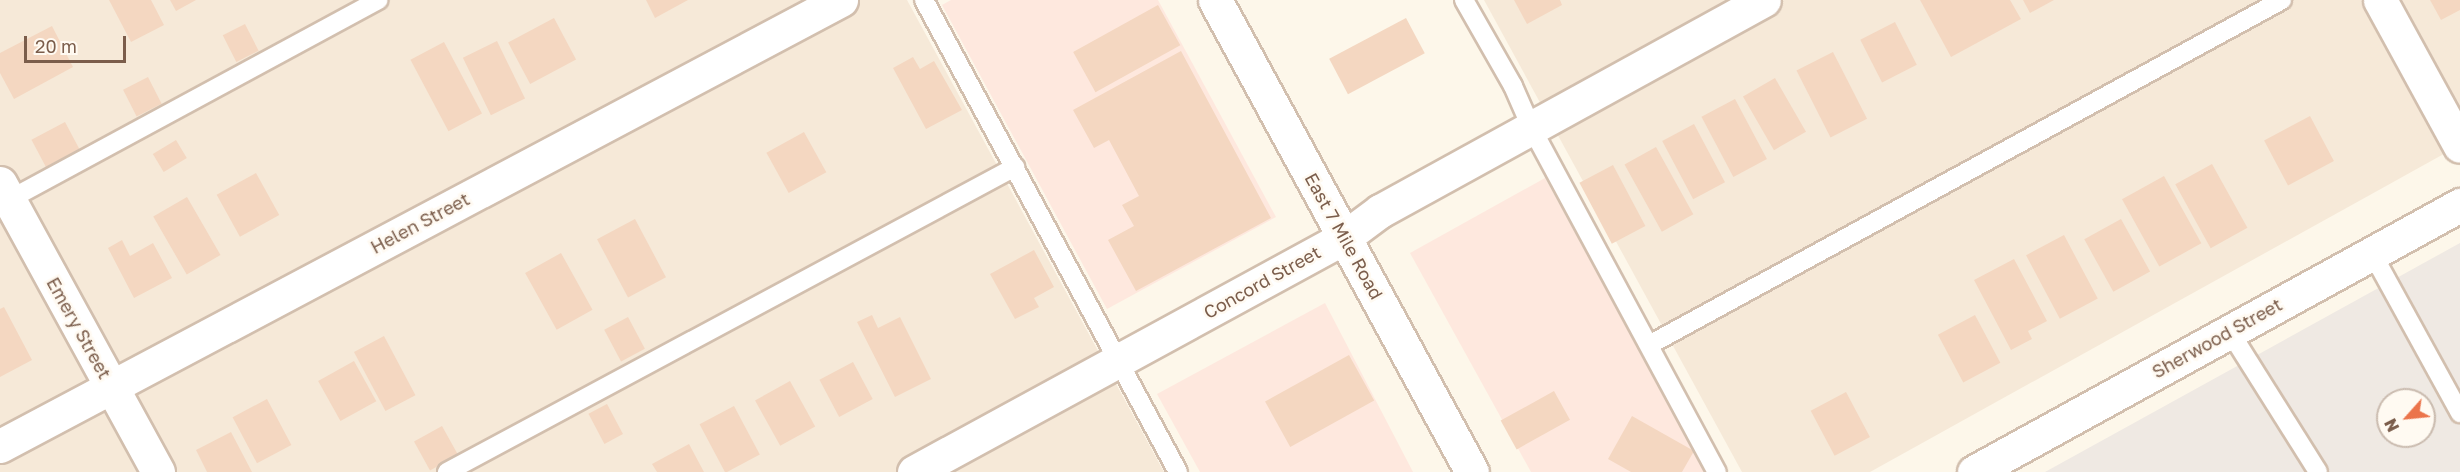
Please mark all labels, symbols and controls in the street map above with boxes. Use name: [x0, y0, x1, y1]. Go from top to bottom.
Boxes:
scale bar: [27, 24, 129, 62]
text: 20 m: [35, 35, 77, 57]
street label: East 7 Mile Road: [1300, 169, 1388, 303]
street label: Helen Street: [367, 188, 473, 258]
street label: Concord Street: [1200, 241, 1324, 323]
street label: Emery Street: [42, 273, 116, 383]
street label: Sherwood Street: [2148, 293, 2286, 383]
north arrow: [2376, 388, 2436, 448]
text: N: [2380, 415, 2403, 435]

